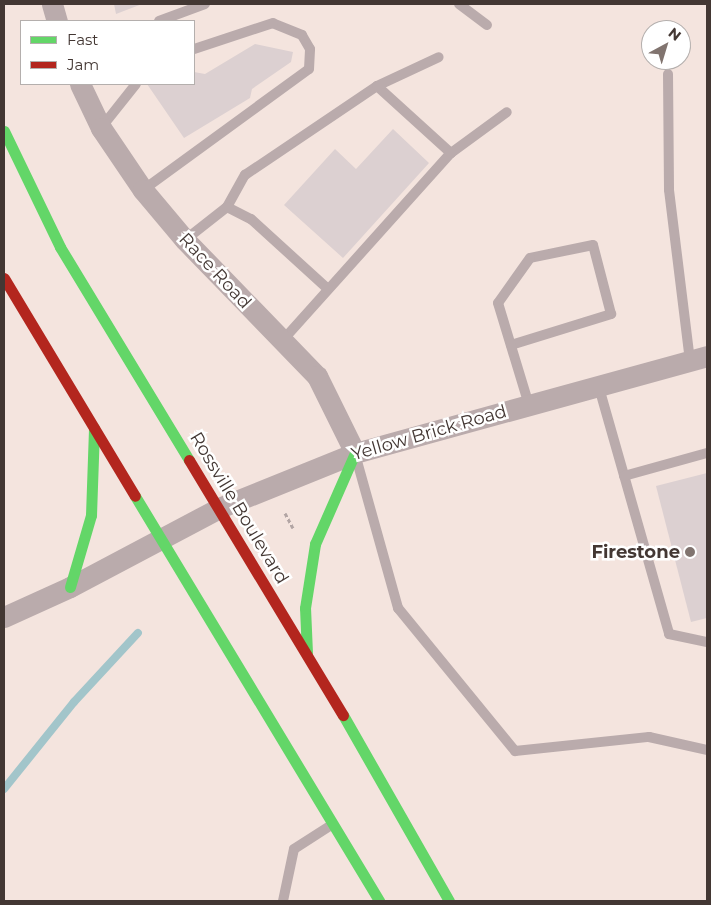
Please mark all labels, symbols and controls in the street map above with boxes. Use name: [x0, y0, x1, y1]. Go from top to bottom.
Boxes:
legend: [20, 20, 195, 85]
north arrow: [641, 20, 691, 70]
text: N: [665, 24, 685, 45]
text: Fast: [67, 30, 98, 49]
text: Jam: [67, 55, 99, 74]
street label: Race Road: [174, 228, 256, 314]
street label: Yellow Brick Road: [349, 400, 509, 466]
street label: Rossville Boulevard: [185, 428, 293, 588]
place label: Firestone: [591, 541, 680, 563]
marker: Firestone: [684, 546, 696, 558]

